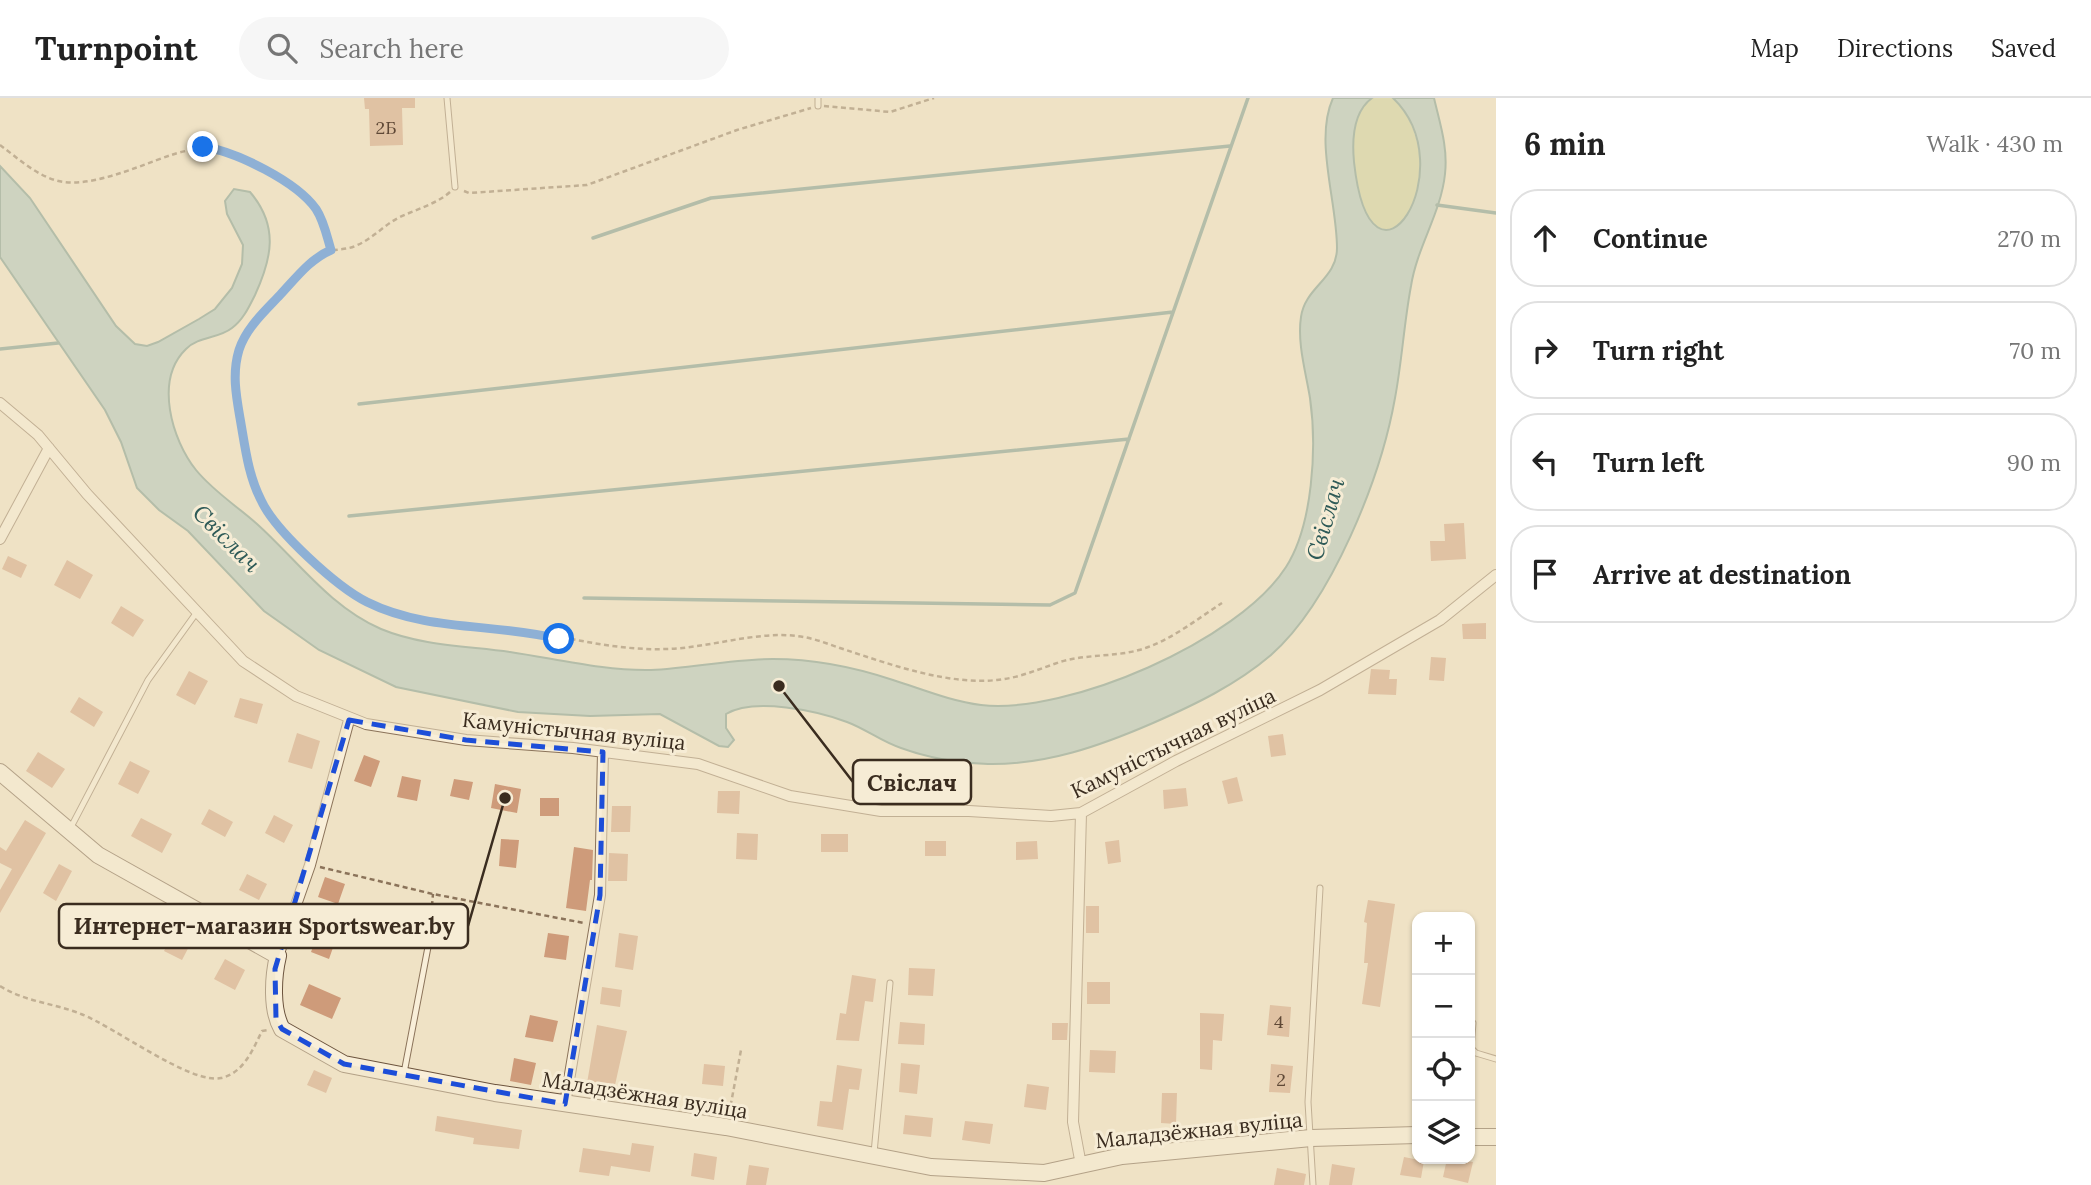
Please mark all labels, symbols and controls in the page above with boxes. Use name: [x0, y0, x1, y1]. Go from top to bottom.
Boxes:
search box: [239, 17, 729, 80]
text: Turnpoint: [35, 27, 197, 69]
icon: search: [263, 29, 301, 67]
text: Search here: [319, 32, 464, 65]
text: Map: [1750, 33, 1799, 64]
text: Directions: [1837, 33, 1953, 64]
text: Saved: [1991, 33, 2056, 64]
house number: 2Б: [376, 116, 396, 139]
text: 6 min: [1524, 125, 1606, 163]
text: Walk · 430 m: [1927, 129, 2063, 158]
route end: [187, 131, 218, 162]
icon: ahead: [1526, 219, 1564, 257]
text: Continue: [1593, 222, 1708, 255]
text: 270 m: [1997, 224, 2061, 253]
icon: right: [1526, 331, 1564, 369]
text: Turn right: [1593, 334, 1724, 367]
text: 70 m: [2010, 336, 2061, 365]
icon: left: [1526, 443, 1564, 481]
text: Turn left: [1593, 446, 1704, 479]
text: 90 m: [2007, 448, 2061, 477]
water label: Свіслач: [1299, 474, 1351, 563]
water label: Свіслач: [187, 498, 267, 578]
icon: arrive: [1526, 555, 1564, 593]
text: Arrive at destination: [1593, 558, 1851, 591]
route start: [543, 623, 574, 654]
street label: Камуністычная вуліца: [1066, 682, 1280, 804]
street label: Камуністычная вуліца: [461, 706, 687, 756]
callout: Свіслач: [853, 760, 971, 804]
text: Свіслач: [867, 768, 957, 797]
callout: Интернет-магазин Sportswear.by: [59, 904, 468, 948]
text: Интернет-магазин Sportswear.by: [73, 911, 455, 940]
map controls: [1412, 912, 1475, 1164]
button: +: [1412, 912, 1475, 975]
button: −: [1412, 975, 1475, 1038]
house number: 4: [1274, 1010, 1284, 1033]
button: locate: [1412, 1038, 1475, 1101]
street label: Маладзёжная вуліца: [540, 1065, 750, 1125]
house number: 2: [1276, 1068, 1286, 1091]
button: layers: [1412, 1101, 1475, 1164]
street label: Маладзёжная вуліца: [1094, 1106, 1304, 1154]

